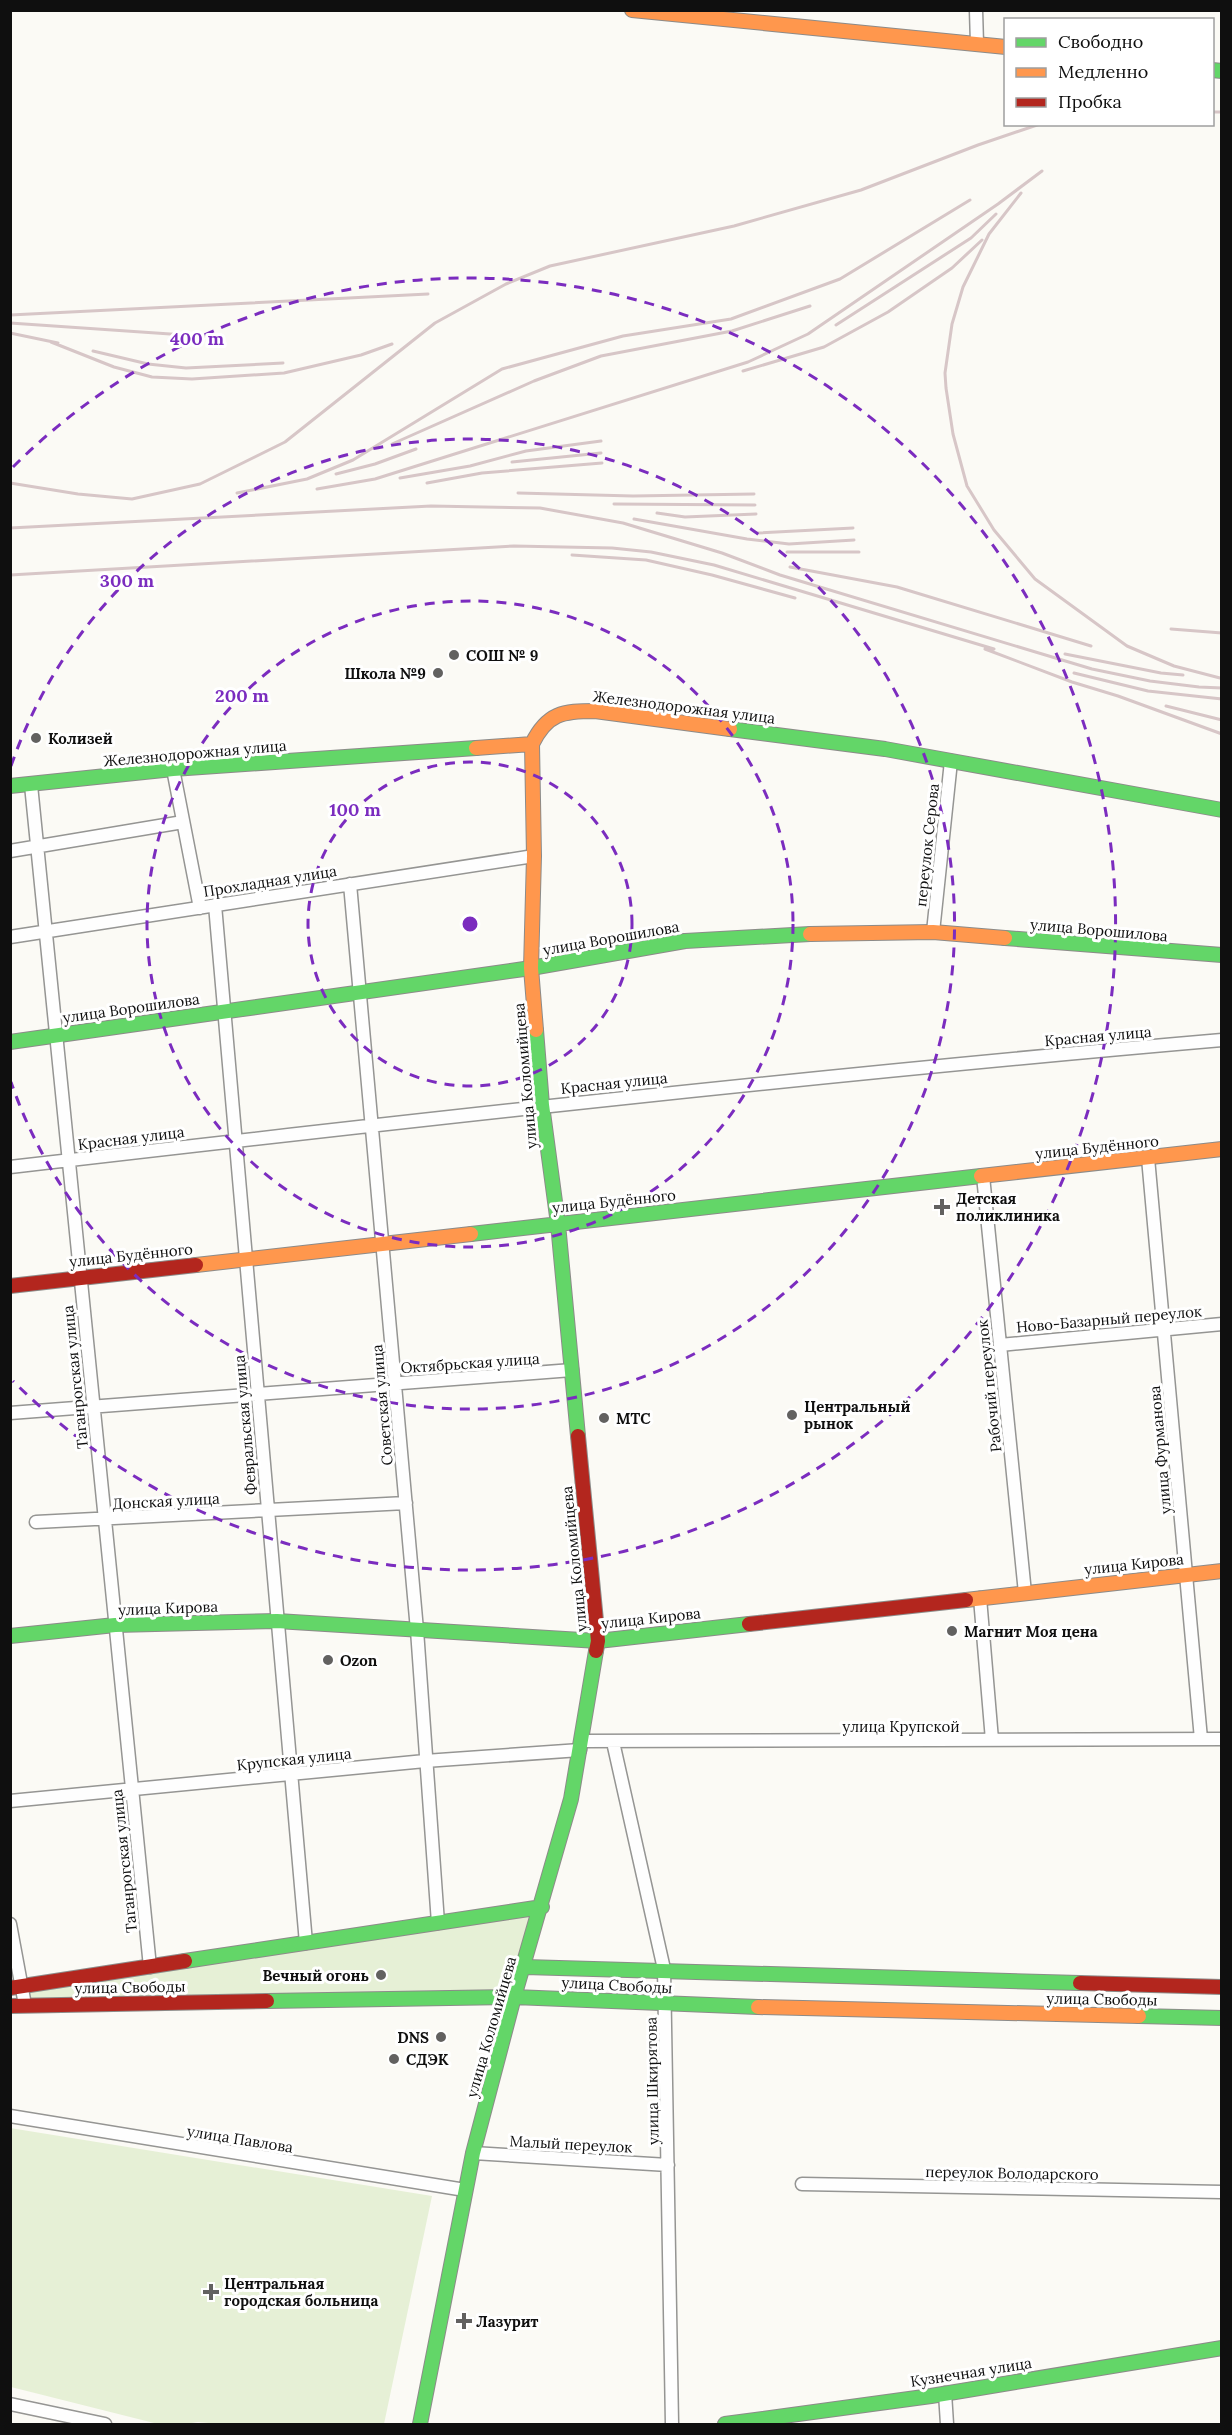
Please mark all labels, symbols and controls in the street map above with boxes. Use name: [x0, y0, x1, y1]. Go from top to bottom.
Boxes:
legend: [1004, 18, 1214, 126]
text: Свободно: [1058, 30, 1143, 53]
text: Медленно: [1058, 60, 1148, 83]
text: Пробка: [1058, 90, 1122, 113]
text: 400 m: [170, 327, 224, 350]
text: 300 m: [100, 569, 155, 592]
place label: СОШ № 9: [466, 646, 538, 665]
marker: СОШ № 9: [447, 648, 461, 662]
place label: Школа №9: [344, 664, 426, 683]
marker: Школа №9: [431, 666, 445, 680]
text: 200 m: [215, 684, 269, 707]
street label: Железнодорожная улица: [592, 686, 777, 728]
place label: Колизей: [48, 729, 113, 748]
marker: Колизей: [29, 731, 43, 745]
street label: Железнодорожная улица: [103, 736, 288, 770]
street label: переулок Серова: [911, 782, 943, 908]
text: 100 m: [329, 798, 381, 821]
street label: Прохладная улица: [202, 861, 338, 901]
centre of rings: [460, 914, 480, 934]
street label: улица Ворошилова: [1029, 915, 1169, 945]
street label: улица Ворошилова: [541, 917, 681, 959]
street label: улица Ворошилова: [61, 989, 201, 1027]
street label: улица Коломийцева: [509, 1002, 541, 1150]
street label: Красная улица: [1044, 1022, 1152, 1050]
street label: Красная улица: [560, 1068, 669, 1098]
street label: Красная улица: [77, 1122, 186, 1154]
street label: улица Будённого: [1034, 1131, 1160, 1163]
street label: улица Будённого: [551, 1185, 677, 1217]
place label: Детская поликлиника: [956, 1189, 1060, 1225]
marker: Детская поликлиника: [933, 1198, 951, 1216]
street label: улица Будённого: [68, 1239, 194, 1271]
street label: Ново-Базарный переулок: [1015, 1301, 1203, 1337]
street label: Таганрогская улица: [58, 1304, 92, 1450]
street label: Рабочий переулок: [973, 1319, 1005, 1453]
street label: Советская улица: [367, 1343, 397, 1466]
street label: Октябрьская улица: [400, 1349, 540, 1377]
street label: Февральская улица: [229, 1354, 261, 1496]
street label: улица Фурманова: [1145, 1385, 1175, 1515]
place label: Центральный рынок: [804, 1397, 910, 1433]
marker: Центральный рынок: [785, 1408, 799, 1422]
place label: МТС: [616, 1409, 651, 1428]
marker: МТС: [597, 1411, 611, 1425]
street label: улица Коломийцева: [557, 1485, 591, 1633]
street label: Донская улица: [112, 1489, 220, 1513]
street label: улица Кирова: [1083, 1549, 1185, 1579]
street label: улица Кирова: [118, 1597, 219, 1619]
street label: улица Кирова: [600, 1603, 702, 1633]
place label: Магнит Моя цена: [964, 1622, 1098, 1641]
marker: Магнит Моя цена: [945, 1624, 959, 1638]
place label: Ozon: [340, 1651, 378, 1670]
marker: Ozon: [321, 1653, 335, 1667]
street label: улица Крупской: [842, 1717, 960, 1736]
street label: Крупская улица: [236, 1744, 353, 1774]
street label: Таганрогская улица: [107, 1788, 141, 1934]
street label: улица Коломийцева: [462, 1954, 520, 2100]
place label: Вечный огонь: [262, 1966, 369, 1985]
marker: Вечный огонь: [374, 1968, 388, 1982]
street label: улица Свободы: [561, 1973, 673, 1997]
street label: улица Свободы: [74, 1977, 186, 1997]
street label: улица Свободы: [1046, 1989, 1158, 2009]
street label: улица Шкирятова: [641, 2016, 663, 2145]
place label: DNS: [397, 2028, 429, 2047]
marker: DNS: [434, 2030, 448, 2044]
place label: СДЭК: [406, 2050, 449, 2069]
marker: СДЭК: [387, 2052, 401, 2066]
street label: улица Павлова: [186, 2121, 295, 2157]
street label: Малый переулок: [509, 2131, 633, 2157]
street label: переулок Володарского: [925, 2162, 1099, 2184]
place label: Центральная городская больница: [224, 2274, 378, 2310]
marker: Центральная городская больница: [202, 2283, 220, 2301]
place label: Лазурит: [476, 2312, 539, 2331]
marker: Лазурит: [457, 2314, 471, 2328]
street label: Кузнечная улица: [909, 2353, 1033, 2391]

